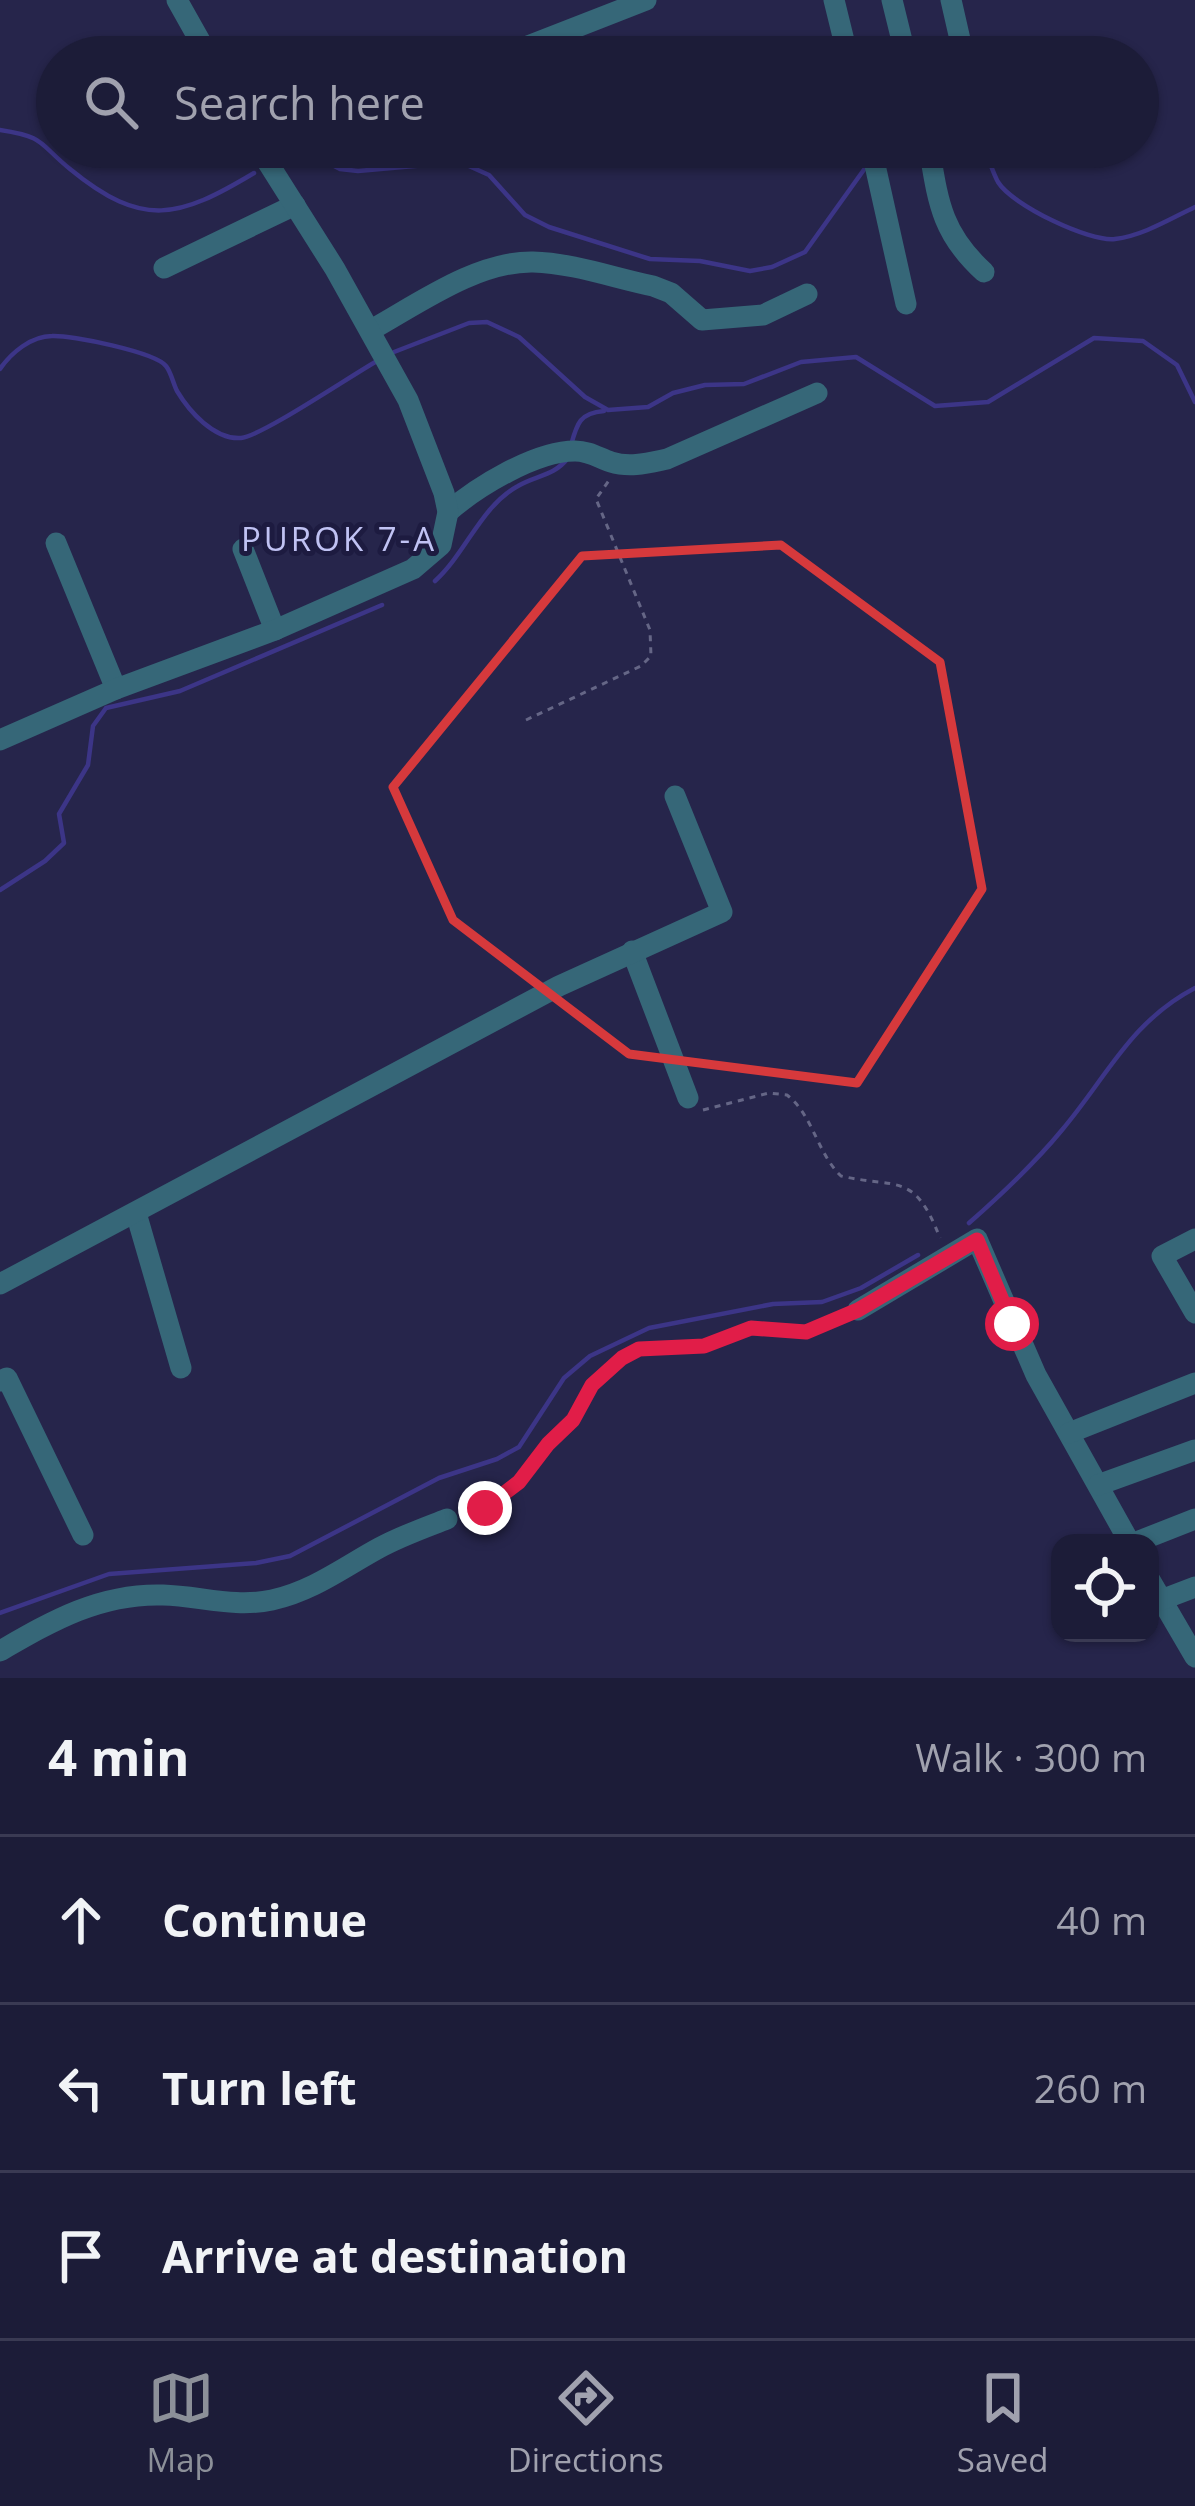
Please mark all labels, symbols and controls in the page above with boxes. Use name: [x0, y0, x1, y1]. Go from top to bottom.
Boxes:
search box: [36, 36, 1159, 168]
icon: search: [78, 69, 144, 135]
text: Search here: [174, 72, 425, 133]
district label: PUROK 7-A: [241, 516, 437, 561]
route start: [985, 1297, 1039, 1351]
route end: [458, 1481, 512, 1535]
map controls: [1051, 1534, 1159, 1642]
button: locate: [1051, 1534, 1159, 1642]
text: 4 min: [48, 1721, 190, 1791]
text: Walk · 300 m: [915, 1730, 1147, 1783]
icon: ahead: [48, 1887, 114, 1953]
text: Continue: [162, 1889, 367, 1950]
text: 40 m: [1056, 1893, 1147, 1946]
icon: left: [48, 2055, 114, 2121]
text: Turn left: [162, 2057, 357, 2118]
text: 260 m: [1034, 2061, 1147, 2114]
icon: arrive: [48, 2223, 114, 2289]
text: Arrive at destination: [162, 2225, 628, 2286]
tab: Map: [147, 2365, 215, 2482]
tab: Directions: [508, 2365, 664, 2482]
tab: Saved: [957, 2365, 1048, 2482]

